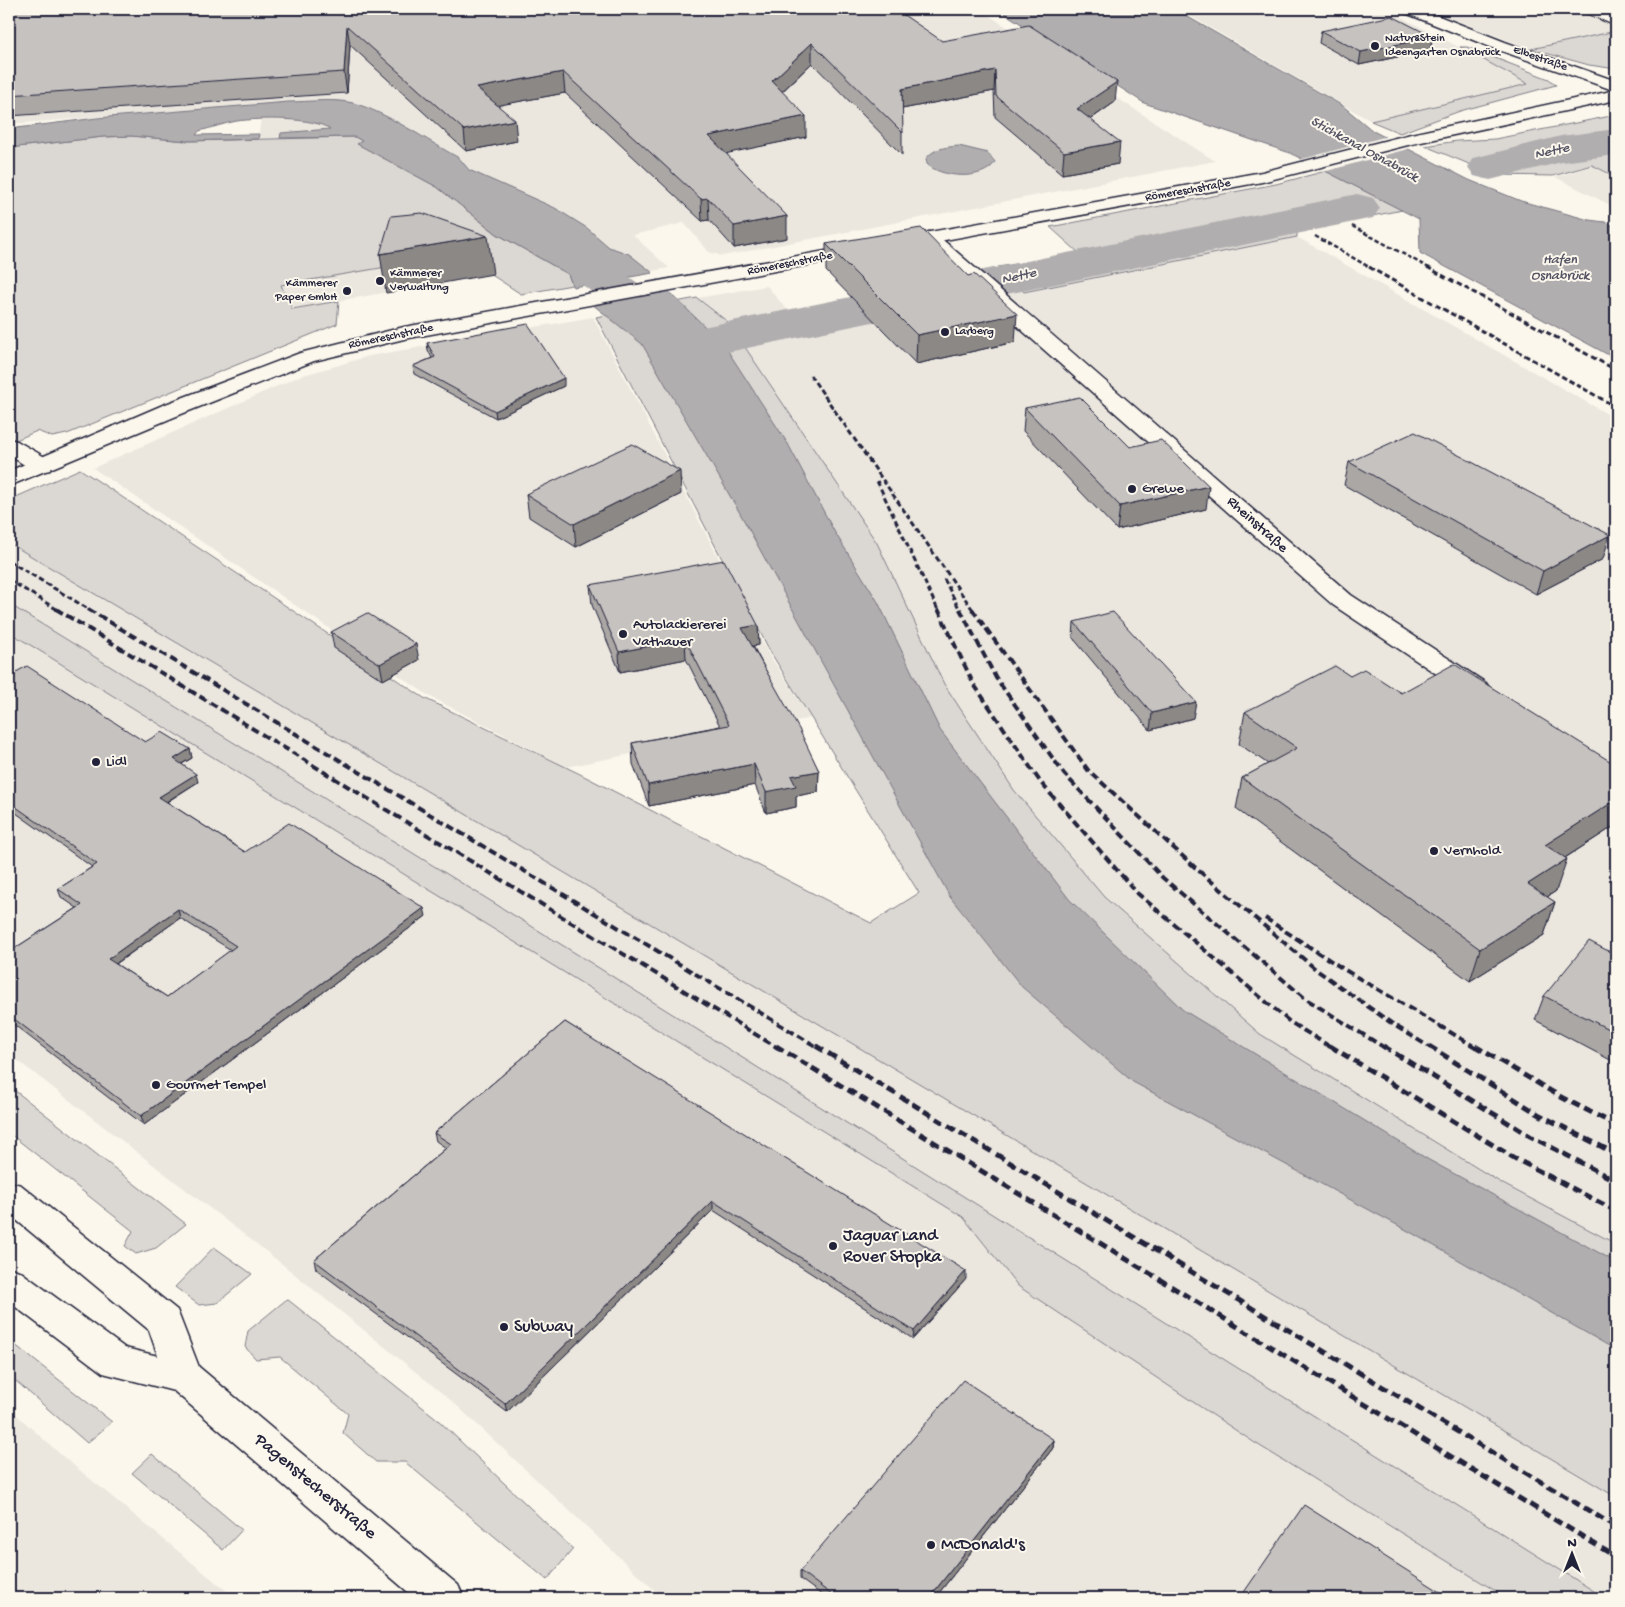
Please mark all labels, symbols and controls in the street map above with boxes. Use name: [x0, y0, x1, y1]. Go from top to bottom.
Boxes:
place label: Natur&Stein Ideengarten Osnabrück: [1385, 32, 1502, 60]
marker: Natur&Stein Ideengarten Osnabrück: [1369, 40, 1381, 52]
street label: Elbestraße: [1511, 43, 1570, 75]
water label: Stichkanal Osnabrück: [1307, 113, 1422, 187]
water label: Nette: [1533, 140, 1572, 164]
street label: Römereschstraße: [1144, 176, 1233, 205]
street label: Römereschstraße: [746, 249, 834, 279]
water label: Hafen Osnabrück: [1531, 252, 1591, 285]
water label: Nette: [1000, 265, 1039, 289]
place label: Kämmerer Verwaltung: [389, 267, 449, 295]
marker: Kämmerer Verwaltung: [374, 275, 386, 287]
place label: Kämmerer Paper GmbH: [274, 277, 339, 305]
marker: Kämmerer Paper GmbH: [341, 285, 353, 297]
street label: Römereschstraße: [347, 321, 435, 353]
place label: Larberg: [955, 325, 994, 339]
marker: Larberg: [939, 326, 951, 338]
place label: Grewe: [1142, 480, 1184, 498]
marker: Grewe: [1126, 483, 1138, 495]
street label: Rheinstraße: [1223, 493, 1292, 557]
place label: Autolackiererei Vathauer: [632, 616, 727, 651]
marker: Autolackiererei Vathauer: [617, 628, 629, 640]
place label: Lidl: [106, 753, 127, 771]
marker: Lidl: [90, 756, 102, 768]
place label: Vernhold: [1443, 842, 1502, 860]
marker: Vernhold: [1428, 845, 1440, 857]
place label: Gourmet Tempel: [166, 1076, 266, 1094]
marker: Gourmet Tempel: [150, 1079, 162, 1091]
place label: Jaguar Land Rover Stopka: [843, 1226, 943, 1268]
marker: Jaguar Land Rover Stopka: [827, 1240, 839, 1252]
place label: Subway: [514, 1317, 573, 1338]
marker: Subway: [498, 1321, 510, 1333]
street label: Pagenstecherstraße: [249, 1429, 381, 1545]
north arrow: [1548, 1530, 1598, 1580]
place label: McDonald's: [941, 1535, 1026, 1556]
text: N: [1567, 1535, 1577, 1552]
marker: McDonald's: [925, 1539, 937, 1551]

